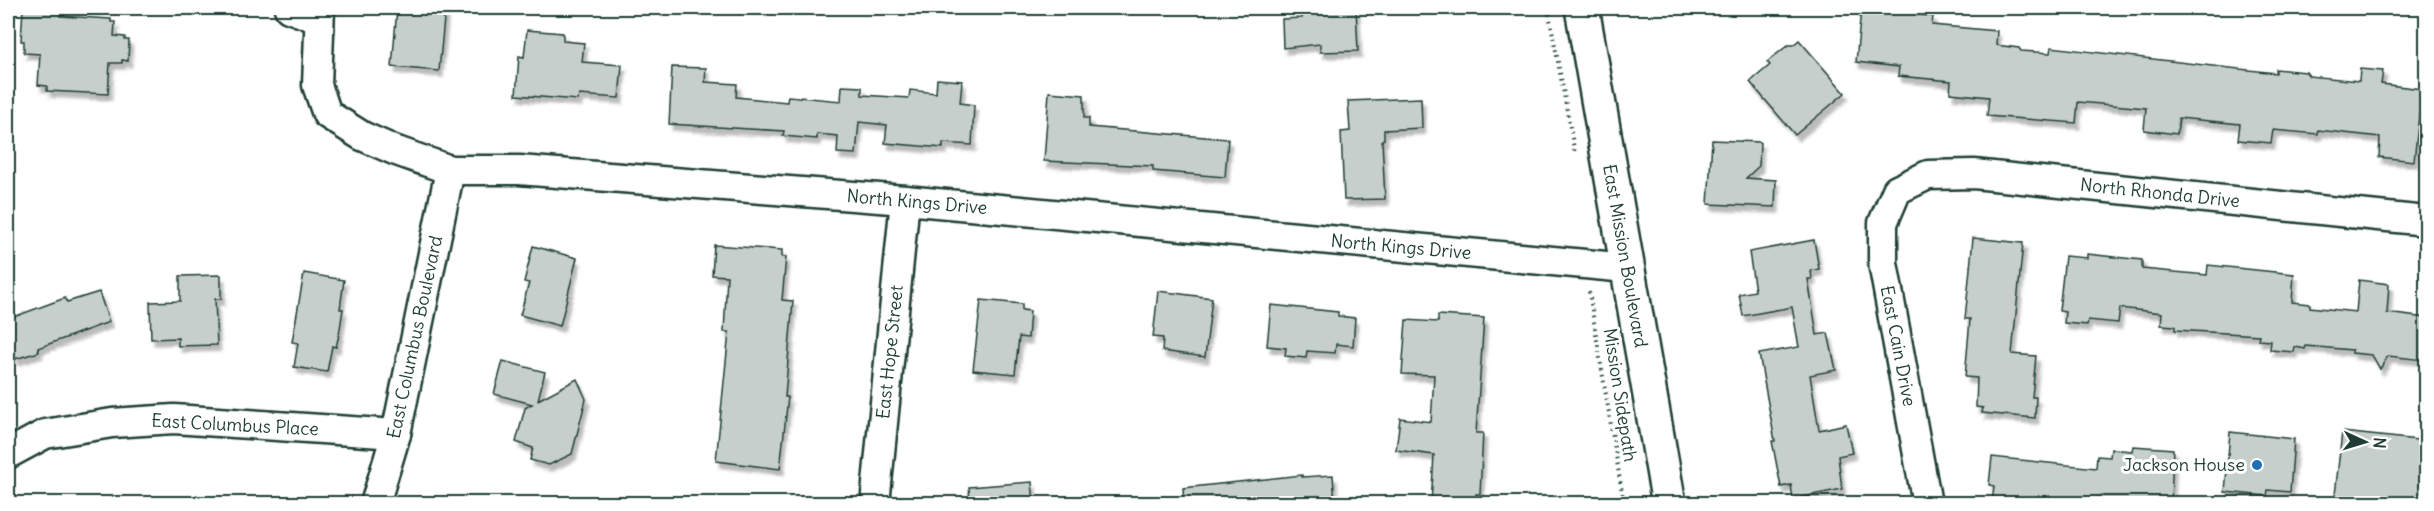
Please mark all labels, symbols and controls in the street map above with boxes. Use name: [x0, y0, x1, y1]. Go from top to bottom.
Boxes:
street label: East Mission Boulevard: [1598, 162, 1653, 350]
street label: North Rhonda Drive: [2079, 173, 2241, 212]
street label: North Kings Drive: [846, 184, 988, 219]
street label: North Kings Drive: [1330, 229, 1472, 264]
street label: East Columbus Boulevard: [382, 233, 447, 441]
street label: East Hope Street: [871, 284, 908, 420]
street label: East Cain Drive: [1876, 284, 1921, 408]
street label: Mission Sidepath: [1599, 326, 1642, 463]
street label: East Columbus Place: [151, 409, 319, 440]
north arrow: [2335, 412, 2395, 472]
text: N: [2370, 437, 2390, 449]
place label: Jackson House: [2123, 453, 2245, 476]
marker: Jackson House: [2250, 458, 2264, 472]

